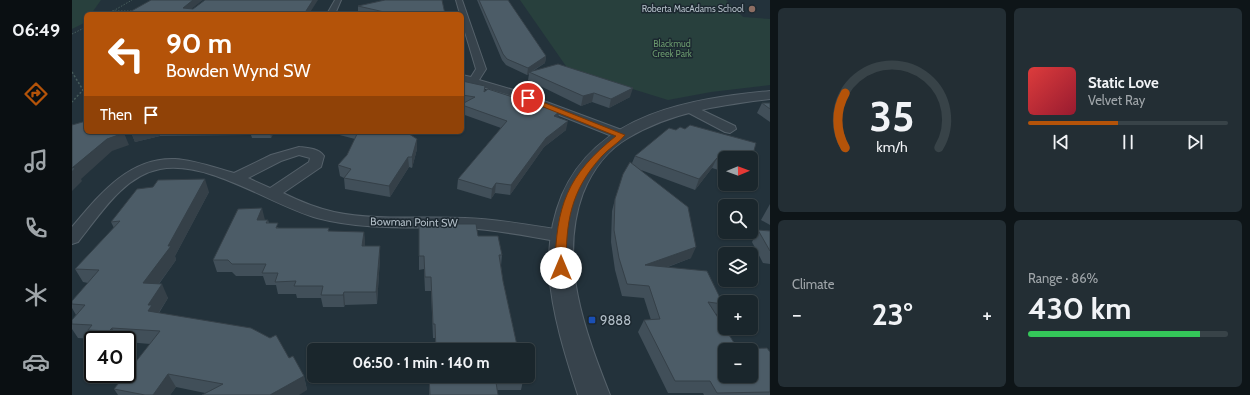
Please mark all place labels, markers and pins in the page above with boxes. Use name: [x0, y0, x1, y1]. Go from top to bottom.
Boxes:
place label: Roberta MacAdams School: [642, 3, 745, 14]
marker: Roberta MacAdams School: [747, 4, 757, 14]
pin: [511, 81, 545, 115]
place label: 9888: [600, 312, 631, 328]
marker: 9888: [587, 315, 597, 325]

